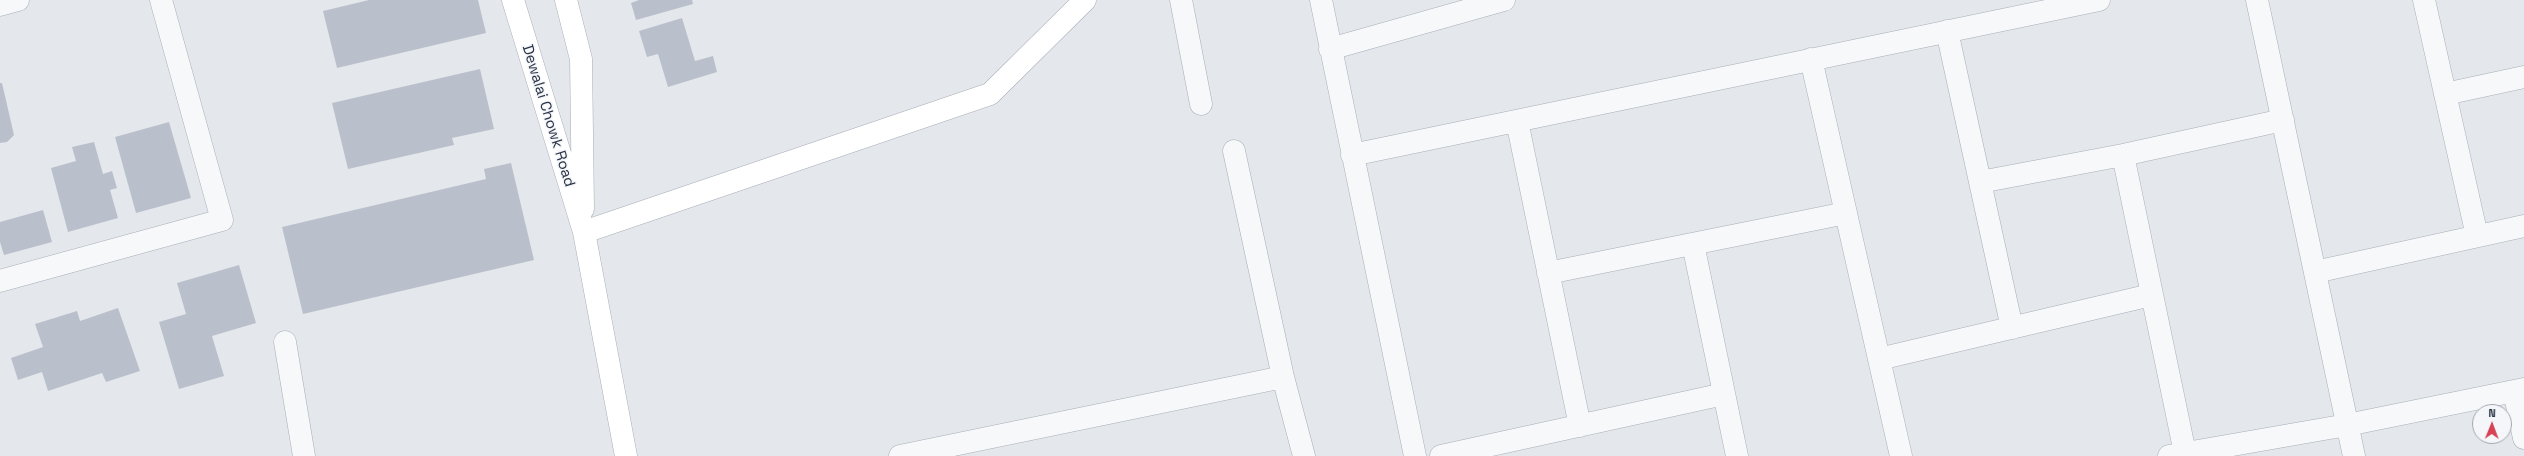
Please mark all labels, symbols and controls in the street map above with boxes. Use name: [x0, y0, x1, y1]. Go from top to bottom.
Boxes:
street label: Dewalai Chowk Road: [518, 43, 578, 189]
north arrow: [2472, 404, 2512, 444]
text: N: [2488, 406, 2496, 420]

